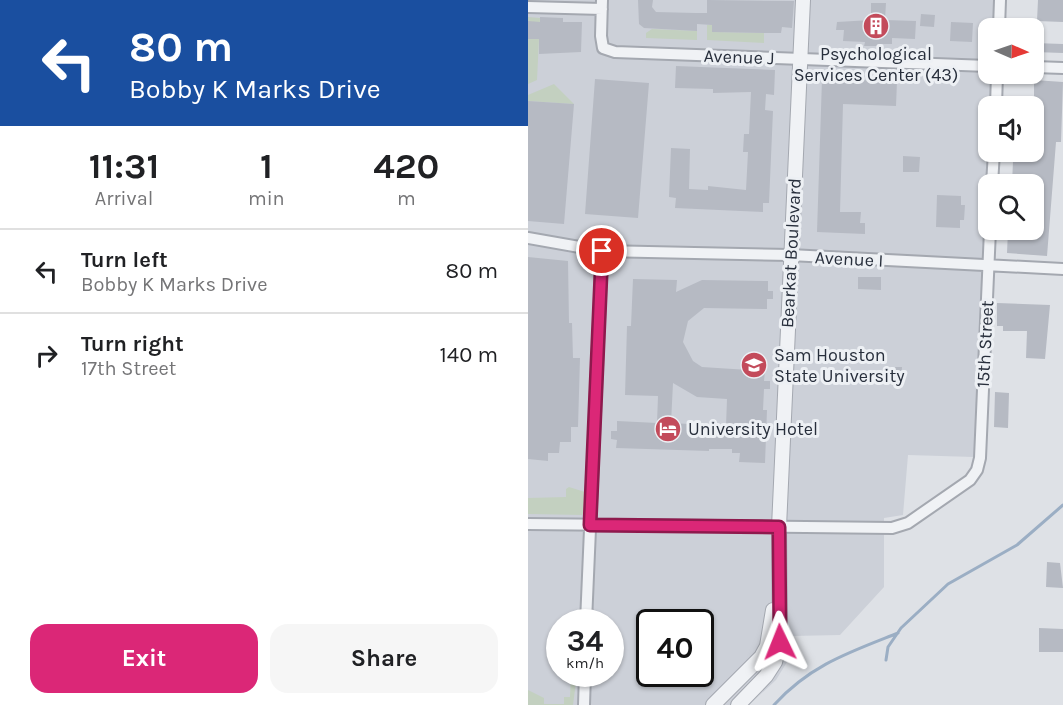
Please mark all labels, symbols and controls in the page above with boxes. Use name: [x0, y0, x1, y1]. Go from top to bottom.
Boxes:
building icon: Psychological Services Center (43): [861, 11, 891, 41]
north arrow: [978, 18, 1044, 84]
map controls: [978, 18, 1044, 240]
text: 80 m: [129, 22, 233, 72]
icon: left: [30, 24, 108, 102]
place label: Psychological Services Center (43): [794, 43, 958, 86]
street label: Avenue J: [703, 45, 775, 69]
text: Bobby K Marks Drive: [129, 73, 381, 105]
button: sound: [978, 96, 1044, 162]
text: 11:31: [89, 145, 159, 187]
text: 1: [260, 145, 273, 187]
text: 420: [373, 145, 439, 187]
button: search: [978, 174, 1044, 240]
street label: Bearkat Boulevard: [776, 177, 806, 329]
text: Arrival: [95, 187, 153, 210]
text: min: [248, 187, 285, 210]
text: m: [397, 187, 416, 210]
pin: [576, 225, 627, 276]
icon: arrive: [585, 234, 618, 267]
street label: Avenue I: [814, 246, 884, 272]
text: Turn left: [81, 247, 168, 273]
icon: left: [30, 255, 63, 288]
text: 80 m: [446, 258, 498, 284]
text: Bobby K Marks Drive: [81, 273, 267, 296]
street label: 15th Street: [972, 300, 998, 388]
text: Turn right: [81, 331, 184, 357]
icon: right: [30, 339, 63, 372]
text: 140 m: [440, 342, 498, 368]
place label: Sam Houston State University: [774, 344, 905, 387]
school or university icon: Sam Houston State University: [739, 350, 769, 380]
text: 17th Street: [81, 357, 176, 380]
hotel icon: University Hotel: [653, 414, 683, 444]
place label: University Hotel: [688, 418, 818, 440]
speed limit sign: 40: [636, 609, 714, 687]
position arrow: [748, 610, 812, 674]
text: 34: [567, 623, 603, 659]
button: Exit: [30, 624, 258, 693]
button: Share: [270, 624, 498, 693]
text: km/h: [566, 654, 604, 672]

